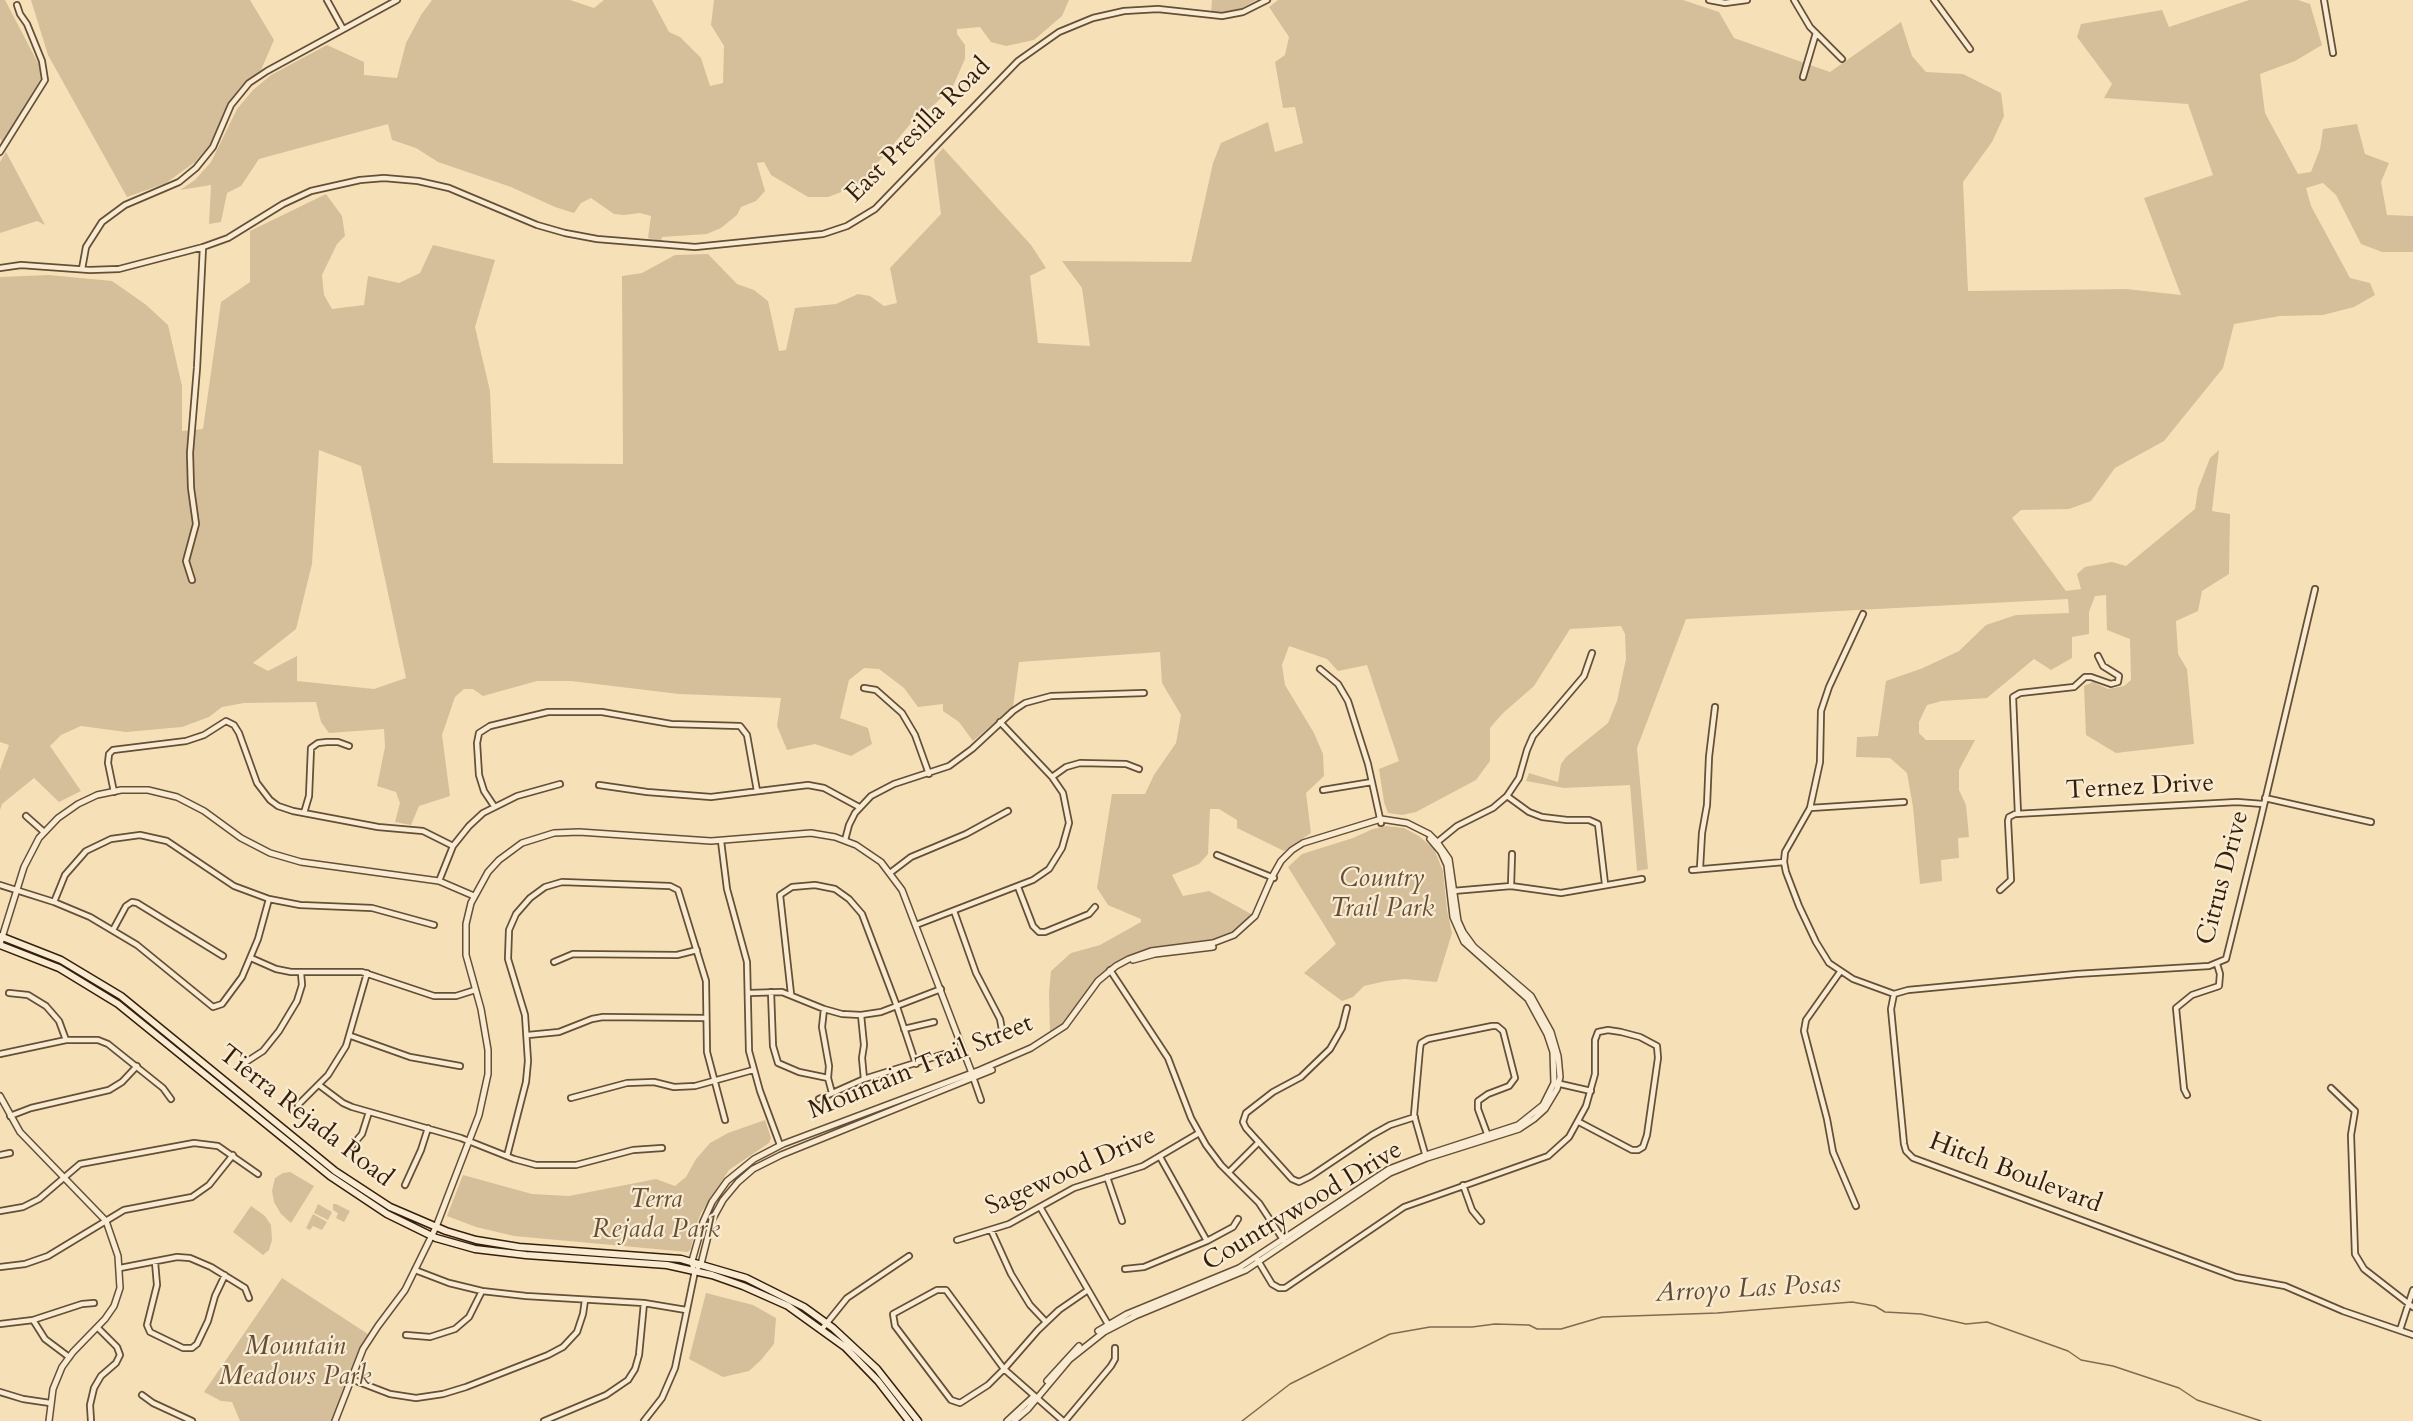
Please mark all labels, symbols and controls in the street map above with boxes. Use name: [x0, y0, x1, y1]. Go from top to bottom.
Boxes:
street label: East Presilla Road: [840, 52, 998, 210]
street label: Ternez Drive: [2065, 769, 2215, 807]
street label: Citrus Drive: [2191, 807, 2257, 949]
park label: Country Trail Park: [1330, 864, 1434, 926]
street label: Mountain Trail Street: [804, 1009, 1038, 1127]
street label: Tierra Rejada Road: [211, 1039, 399, 1195]
street label: Sagewood Drive: [981, 1120, 1161, 1224]
street label: Hitch Boulevard: [1924, 1127, 2106, 1221]
street label: Countrywood Drive: [1198, 1135, 1408, 1279]
park label: Terra Rejada Park: [592, 1185, 720, 1246]
water label: Arroyo Las Posas: [1654, 1269, 1842, 1311]
park label: Mountain Meadows Park: [219, 1332, 371, 1394]

